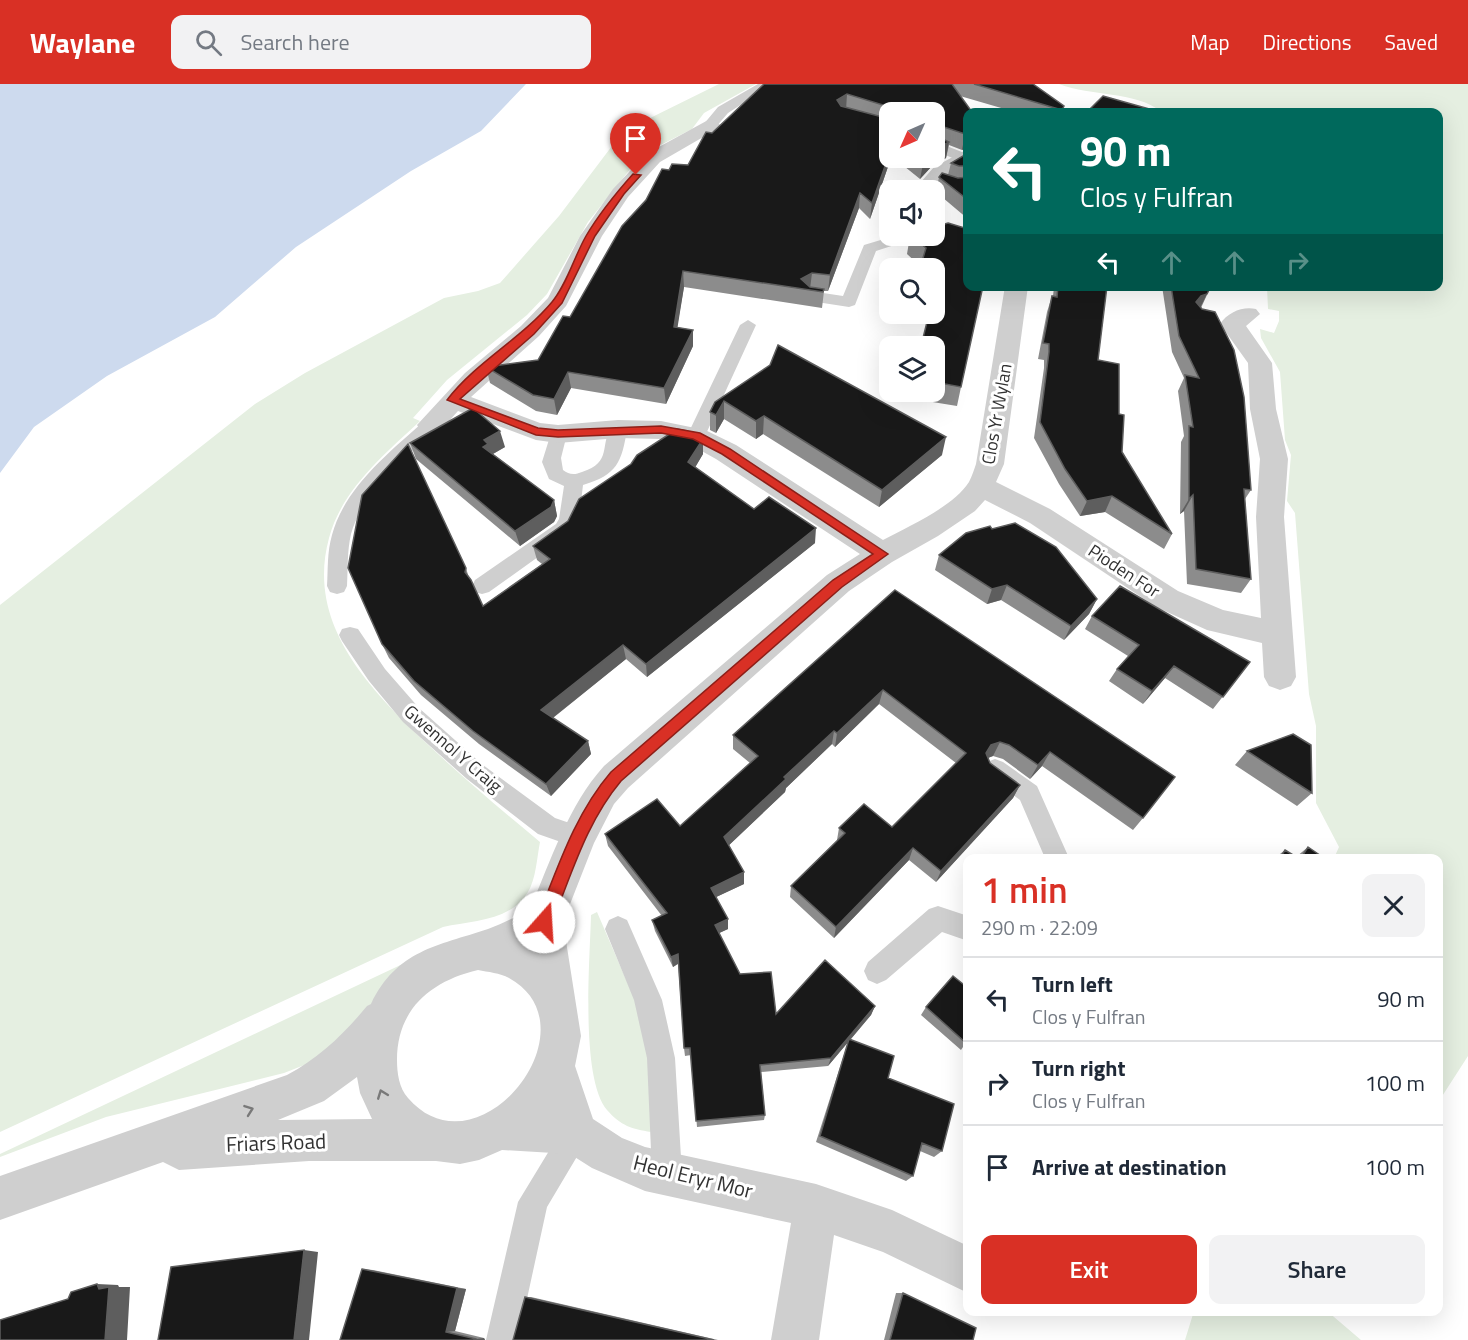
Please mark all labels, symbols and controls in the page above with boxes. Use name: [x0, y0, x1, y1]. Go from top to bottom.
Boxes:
search box: [171, 15, 591, 69]
text: Waylane: [30, 21, 135, 64]
text: Search here: [240, 25, 350, 59]
icon: search: [192, 26, 225, 59]
text: Map: [1190, 26, 1230, 58]
text: Directions: [1263, 26, 1352, 58]
text: Saved: [1385, 26, 1438, 58]
north arrow: [879, 102, 945, 168]
map controls: [879, 102, 945, 402]
pin: [610, 113, 661, 175]
text: 90 m: [1080, 118, 1172, 182]
icon: arrive: [619, 122, 652, 155]
icon: left: [981, 132, 1059, 210]
text: Clos y Fulfran: [1080, 176, 1233, 217]
button: sound: [879, 180, 945, 246]
icon: left: [1092, 246, 1125, 279]
icon: ahead: [1155, 246, 1188, 279]
icon: ahead: [1218, 246, 1251, 279]
icon: right: [1281, 246, 1314, 279]
button: search: [879, 258, 945, 324]
button: layers: [879, 336, 945, 402]
street label: Clos Yr Wylan: [974, 361, 1019, 467]
street label: Pioden For: [1083, 537, 1166, 604]
street label: Gwennol Y Craig: [398, 698, 508, 799]
text: 1 min: [981, 862, 1068, 917]
button: close: [1362, 874, 1425, 937]
position arrow: [512, 890, 576, 954]
text: 290 m · 22:09: [981, 912, 1098, 943]
text: Turn left: [1032, 967, 1113, 1001]
text: 90 m: [1377, 982, 1425, 1016]
icon: left: [981, 983, 1014, 1016]
text: Clos y Fulfran: [1032, 1001, 1146, 1032]
text: Turn right: [1032, 1051, 1126, 1085]
text: 100 m: [1365, 1066, 1425, 1100]
icon: right: [981, 1067, 1014, 1100]
text: Clos y Fulfran: [1032, 1085, 1146, 1116]
one-way arrow: [376, 1090, 389, 1100]
one-way arrow: [243, 1105, 254, 1118]
street label: Friars Road: [225, 1124, 327, 1160]
street label: Heol Eryr Mor: [630, 1146, 756, 1206]
text: Arrive at destination: [1032, 1150, 1227, 1184]
text: 100 m: [1365, 1150, 1425, 1184]
icon: arrive: [981, 1151, 1014, 1184]
button: Exit: [981, 1235, 1197, 1304]
button: Share: [1209, 1235, 1425, 1304]

